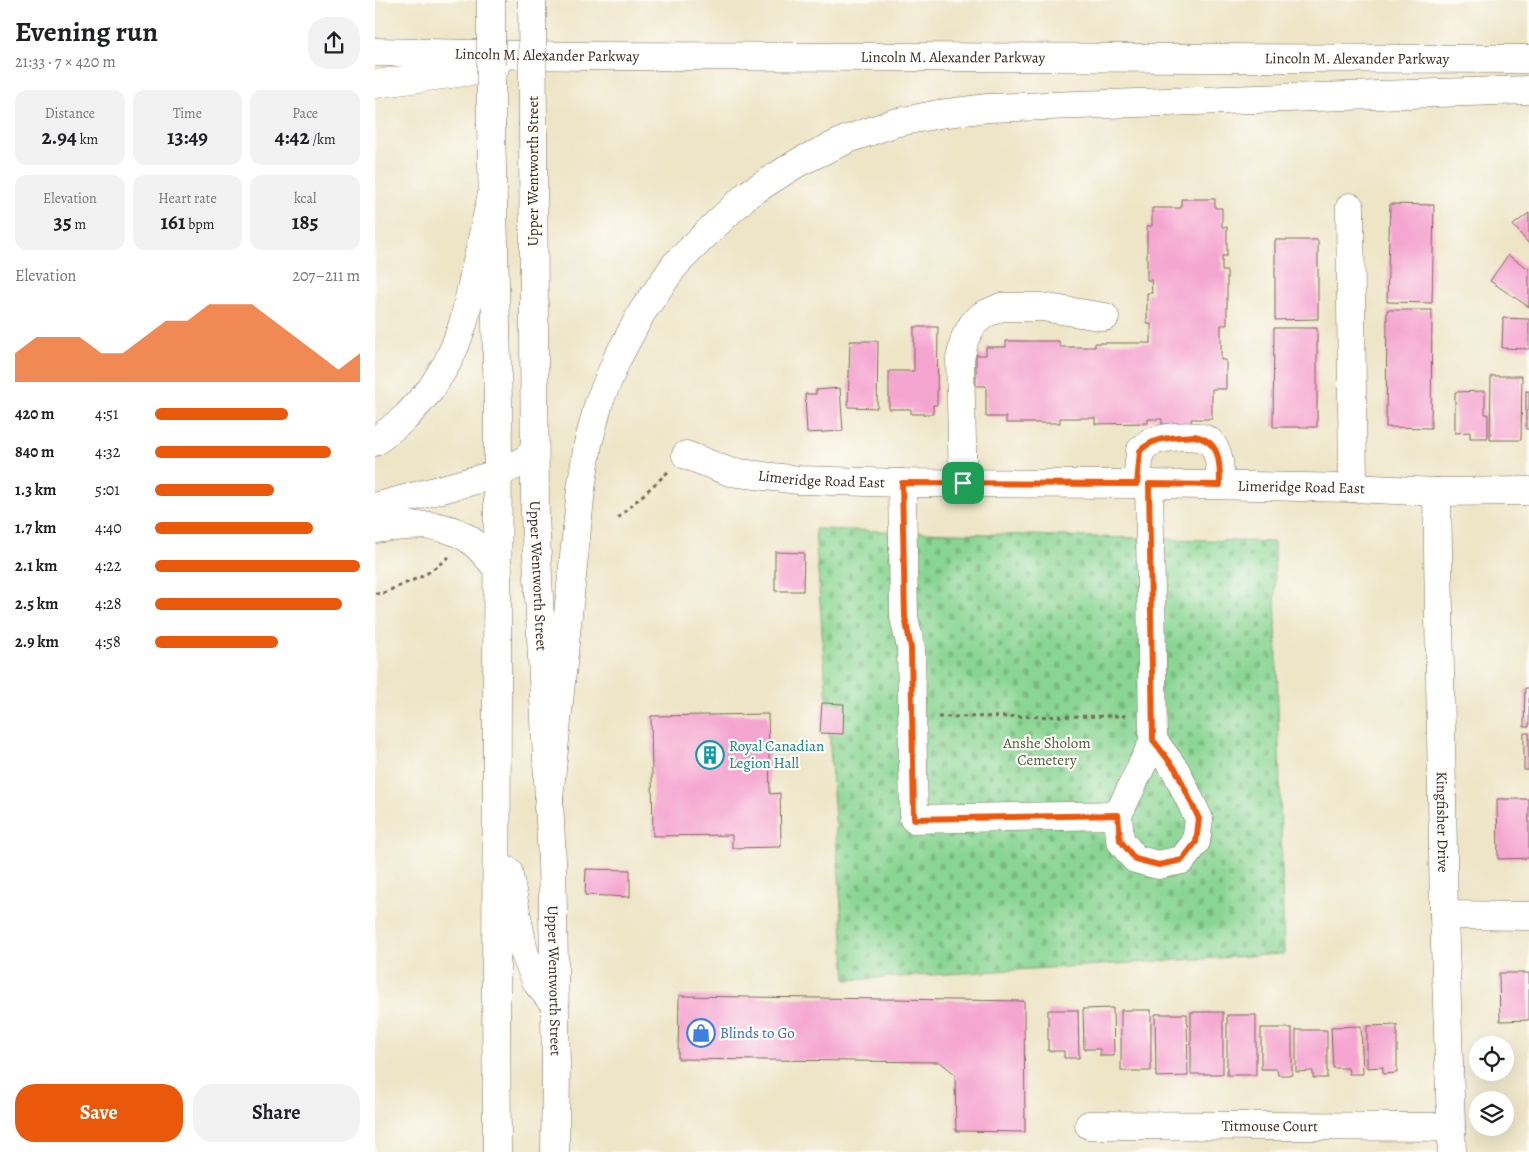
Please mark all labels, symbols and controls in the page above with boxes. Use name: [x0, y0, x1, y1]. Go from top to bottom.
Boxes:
text: Evening run: [15, 13, 158, 51]
button: share: [308, 17, 360, 69]
street label: Lincoln M. Alexander Parkway: [454, 44, 640, 66]
street label: Lincoln M. Alexander Parkway: [861, 47, 1046, 67]
street label: Lincoln M. Alexander Parkway: [1265, 48, 1450, 69]
text: 21:33 · 7 × 420 m: [15, 51, 116, 73]
street label: Upper Wentworth Street: [523, 96, 543, 246]
text: Distance: [45, 104, 95, 123]
text: Time: [173, 104, 202, 123]
text: Pace: [292, 104, 318, 123]
text: 2.94: [41, 123, 77, 151]
text: 13:49: [167, 123, 208, 151]
text: 4:42: [275, 123, 310, 151]
text: km: [77, 130, 98, 149]
text: /km: [310, 130, 336, 149]
text: Elevation: [43, 189, 97, 208]
text: Heart rate: [158, 189, 217, 208]
text: kcal: [294, 189, 316, 208]
text: 35: [54, 208, 72, 236]
text: 161: [161, 208, 185, 236]
text: 185: [292, 208, 318, 236]
text: m: [72, 215, 86, 234]
text: bpm: [185, 215, 214, 234]
text: Elevation: [15, 265, 76, 287]
text: 207–211 m: [292, 265, 360, 287]
text: 420 m: [15, 403, 55, 425]
text: 4:51: [95, 403, 118, 425]
text: 840 m: [15, 441, 54, 463]
text: 4:32: [95, 441, 120, 463]
pin: [942, 462, 984, 504]
street label: Limeridge Road East: [757, 465, 885, 492]
icon: arrive: [949, 469, 977, 497]
street label: Limeridge Road East: [1238, 476, 1365, 499]
text: 1.3 km: [15, 479, 56, 501]
text: 5:01: [95, 479, 120, 501]
street label: Upper Wentworth Street: [525, 501, 552, 652]
text: 1.7 km: [15, 517, 56, 539]
text: 4:40: [95, 517, 122, 539]
text: 2.1 km: [15, 555, 57, 577]
text: 4:22: [95, 555, 121, 577]
text: 2.5 km: [15, 593, 58, 615]
text: 4:28: [95, 593, 121, 615]
text: 2.9 km: [15, 631, 59, 653]
text: 4:58: [95, 631, 121, 653]
park label: Anshe Sholom Cemetery: [1002, 733, 1091, 770]
place label: Royal Canadian Legion Hall: [729, 736, 824, 773]
building icon: Royal Canadian Legion Hall: [695, 740, 725, 770]
street label: Kingfisher Drive: [1432, 771, 1453, 873]
street label: Upper Wentworth Street: [543, 905, 566, 1056]
shop icon: Blinds to Go: [686, 1018, 716, 1048]
place label: Blinds to Go: [720, 1023, 795, 1043]
map controls: [1469, 1036, 1514, 1136]
button: locate: [1469, 1036, 1514, 1081]
button: Save: [15, 1084, 183, 1142]
button: Share: [193, 1084, 360, 1142]
button: layers: [1469, 1091, 1514, 1136]
street label: Titmouse Court: [1222, 1116, 1318, 1136]

